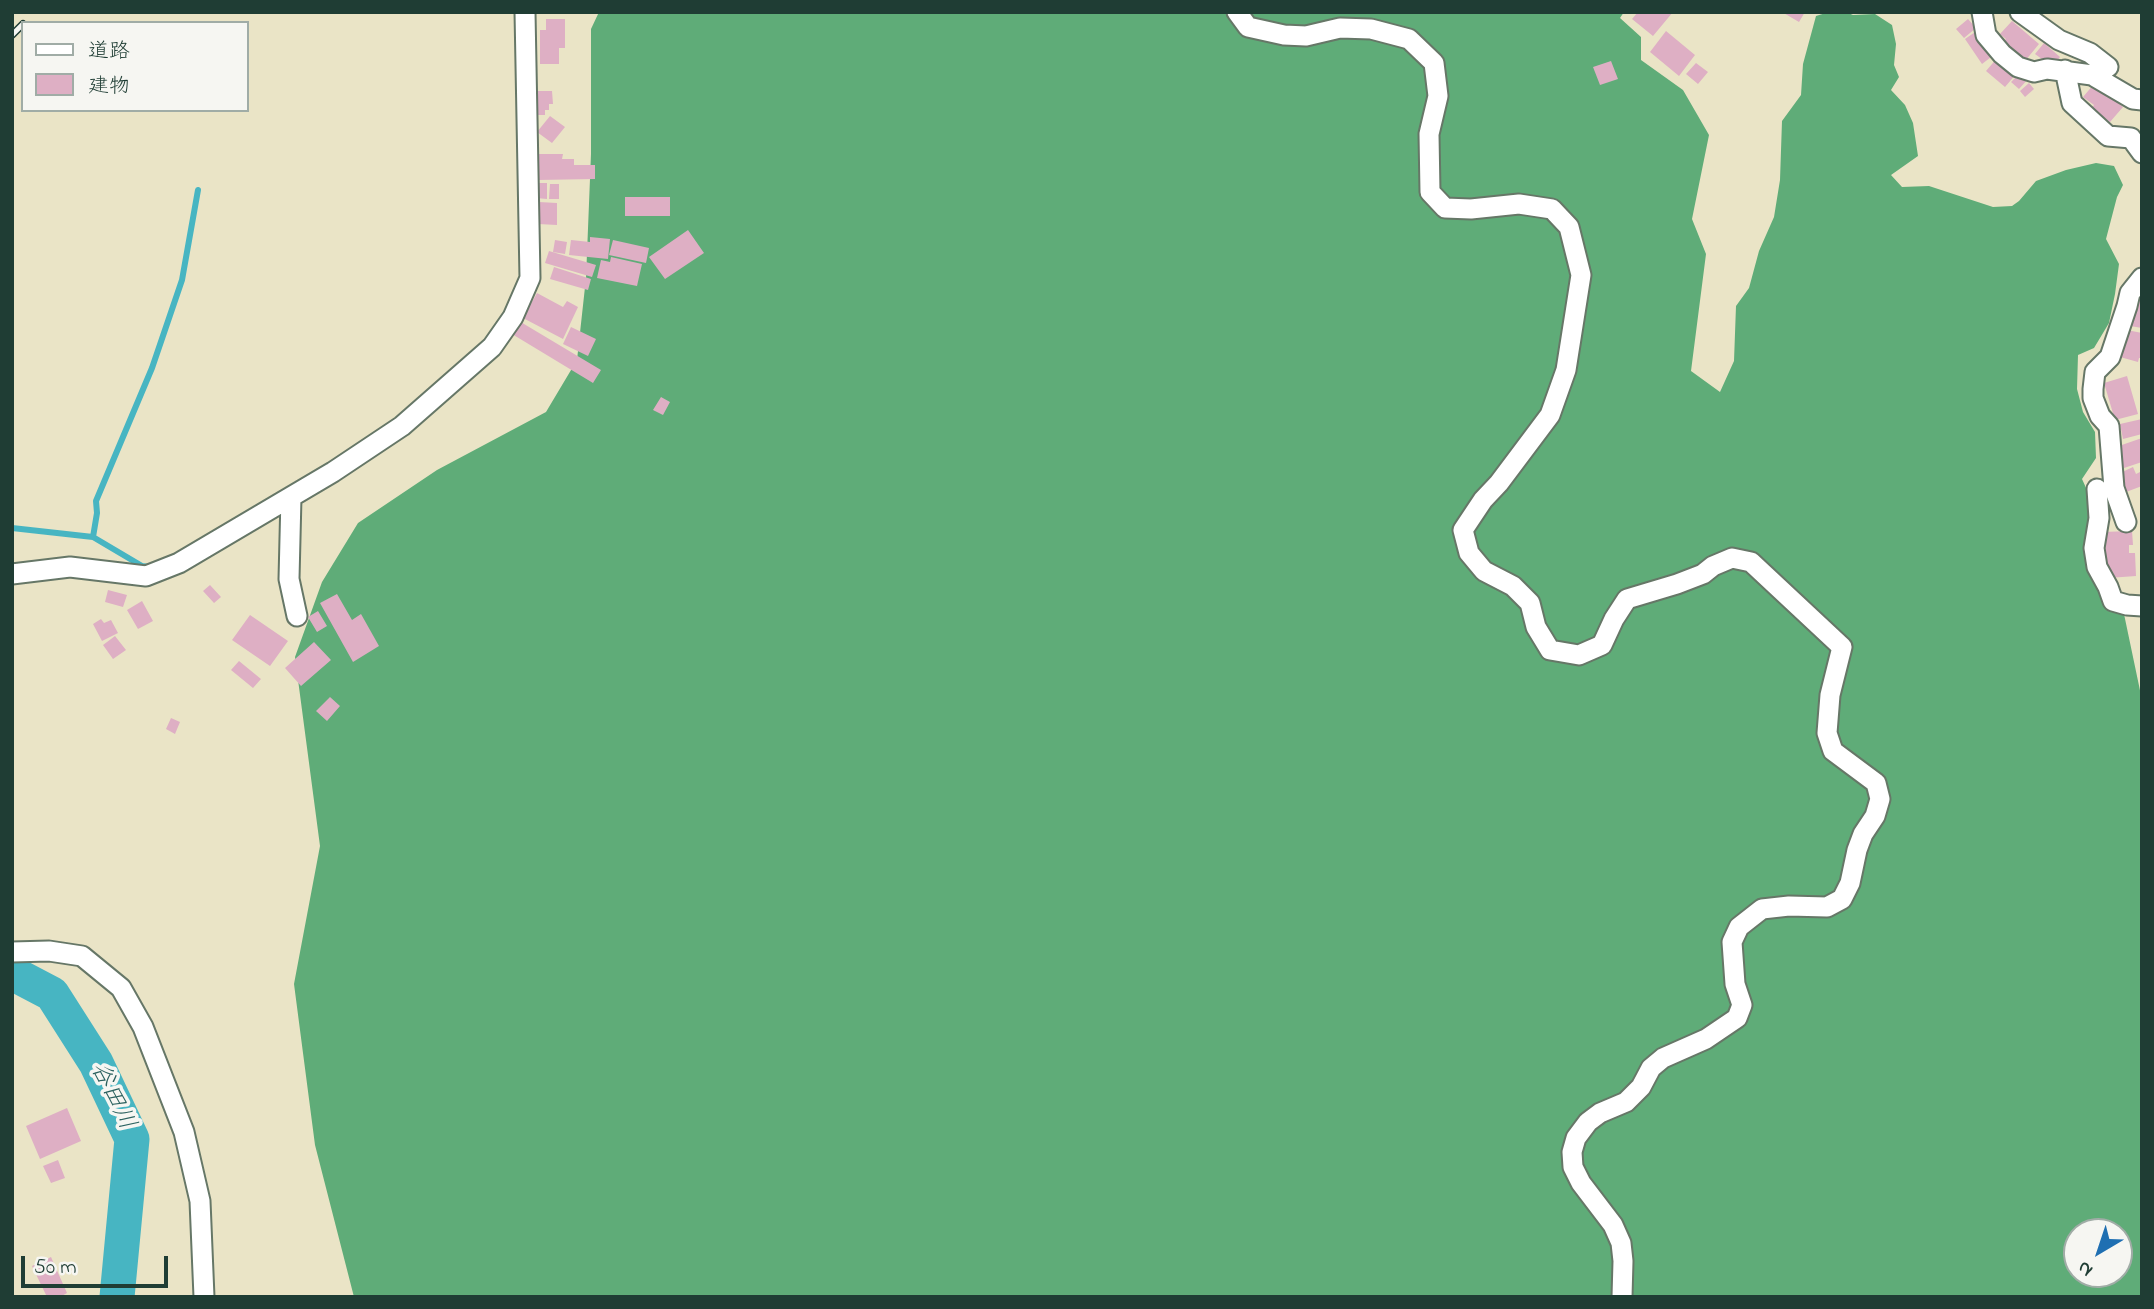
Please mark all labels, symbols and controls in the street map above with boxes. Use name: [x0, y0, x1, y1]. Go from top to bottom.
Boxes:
legend: [21, 21, 248, 112]
text: 道路: [88, 37, 130, 67]
text: 建物: [88, 72, 130, 102]
water label: 谷田川: [82, 1058, 140, 1136]
north arrow: [2063, 1218, 2133, 1288]
scale bar: [24, 1242, 172, 1286]
text: 50 m: [34, 1253, 77, 1283]
text: N: [2072, 1254, 2099, 1283]

